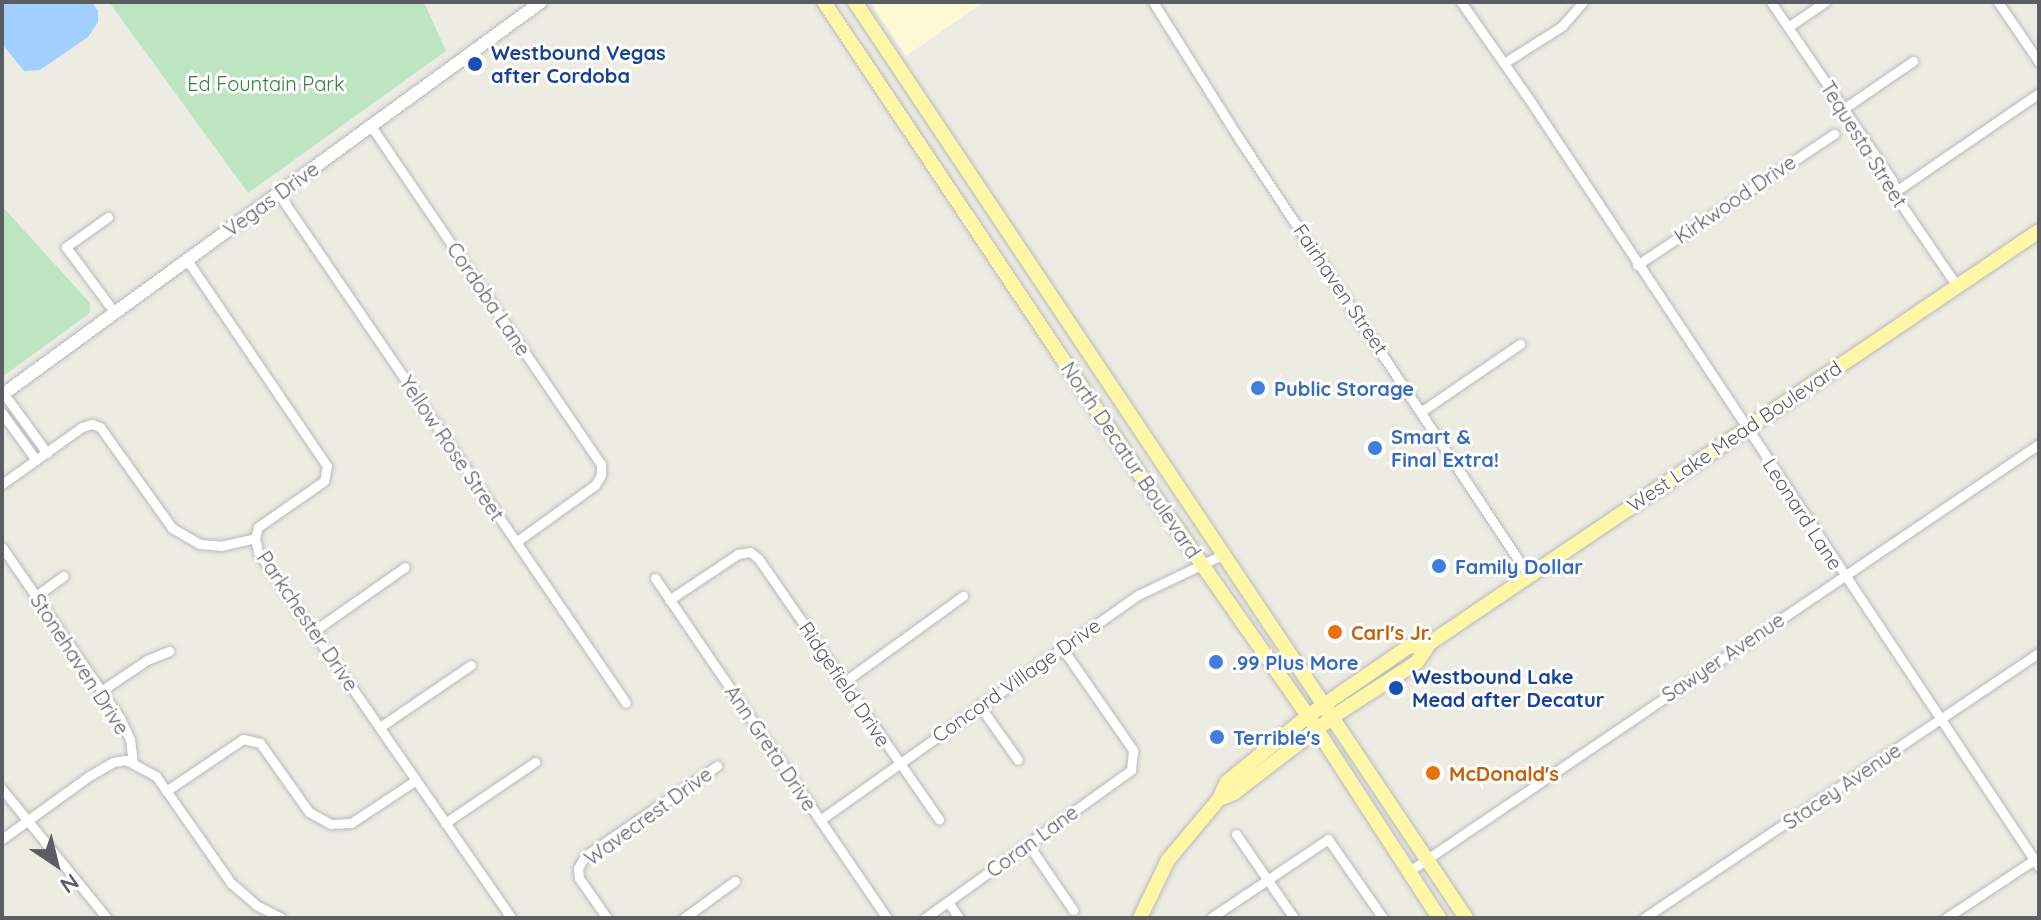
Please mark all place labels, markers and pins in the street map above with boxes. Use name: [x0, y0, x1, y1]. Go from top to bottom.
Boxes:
place label: Westbound Vegas after Cordoba: [491, 40, 666, 87]
marker: Westbound Vegas after Cordoba: [466, 55, 484, 73]
place label: Public Storage: [1274, 376, 1414, 400]
marker: Public Storage: [1249, 379, 1267, 397]
place label: Smart & Final Extra!: [1391, 424, 1499, 471]
marker: Smart & Final Extra!: [1366, 439, 1384, 457]
place label: Family Dollar: [1455, 554, 1583, 578]
marker: Family Dollar: [1430, 557, 1448, 575]
place label: Carl's Jr.: [1351, 620, 1432, 644]
marker: Carl's Jr.: [1326, 623, 1344, 641]
place label: .99 Plus More: [1232, 650, 1359, 674]
marker: .99 Plus More: [1207, 653, 1225, 671]
place label: Westbound Lake Mead after Decatur: [1412, 664, 1604, 711]
marker: Westbound Lake Mead after Decatur: [1387, 679, 1405, 697]
place label: Terrible's: [1233, 725, 1320, 749]
marker: Terrible's: [1208, 728, 1226, 746]
place label: McDonald's: [1449, 761, 1559, 785]
marker: McDonald's: [1424, 764, 1442, 782]

